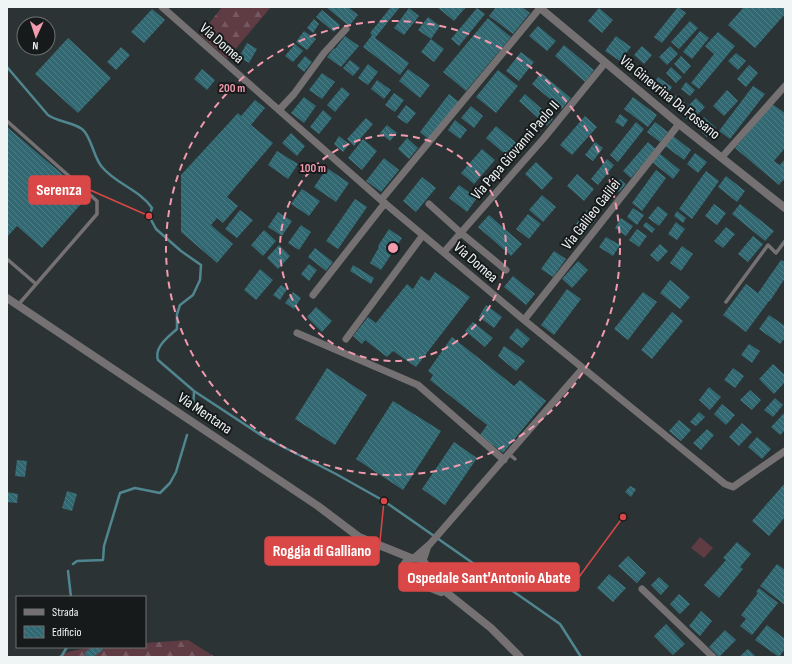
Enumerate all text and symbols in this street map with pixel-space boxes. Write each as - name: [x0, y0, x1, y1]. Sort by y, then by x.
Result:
- north arrow: [16, 16, 56, 56]
- street label: Via Domea: [196, 19, 248, 68]
- text: N: [32, 39, 39, 52]
- street label: Via Ginevrina Da Fossano: [616, 51, 724, 144]
- text: 200 m: [219, 81, 245, 96]
- street label: Via Papa Giovanni Paolo II: [467, 97, 564, 204]
- text: 100 m: [300, 161, 326, 176]
- street label: Via Galileo Galilei: [558, 175, 625, 254]
- callout: Serenza: [29, 176, 90, 204]
- text: Serenza: [36, 181, 82, 200]
- street label: Via Domea: [450, 238, 502, 287]
- centre of rings: [386, 241, 400, 255]
- street label: Via Mentana: [174, 388, 236, 439]
- callout: Roggia di Galliano: [265, 537, 379, 565]
- text: Roggia di Galliano: [273, 542, 371, 561]
- callout: Ospedale Sant'Antonio Abate: [399, 563, 579, 591]
- text: Ospedale Sant'Antonio Abate: [407, 569, 571, 588]
- legend: [16, 596, 146, 648]
- text: Strada: [52, 605, 79, 620]
- text: Edificio: [52, 625, 81, 640]

